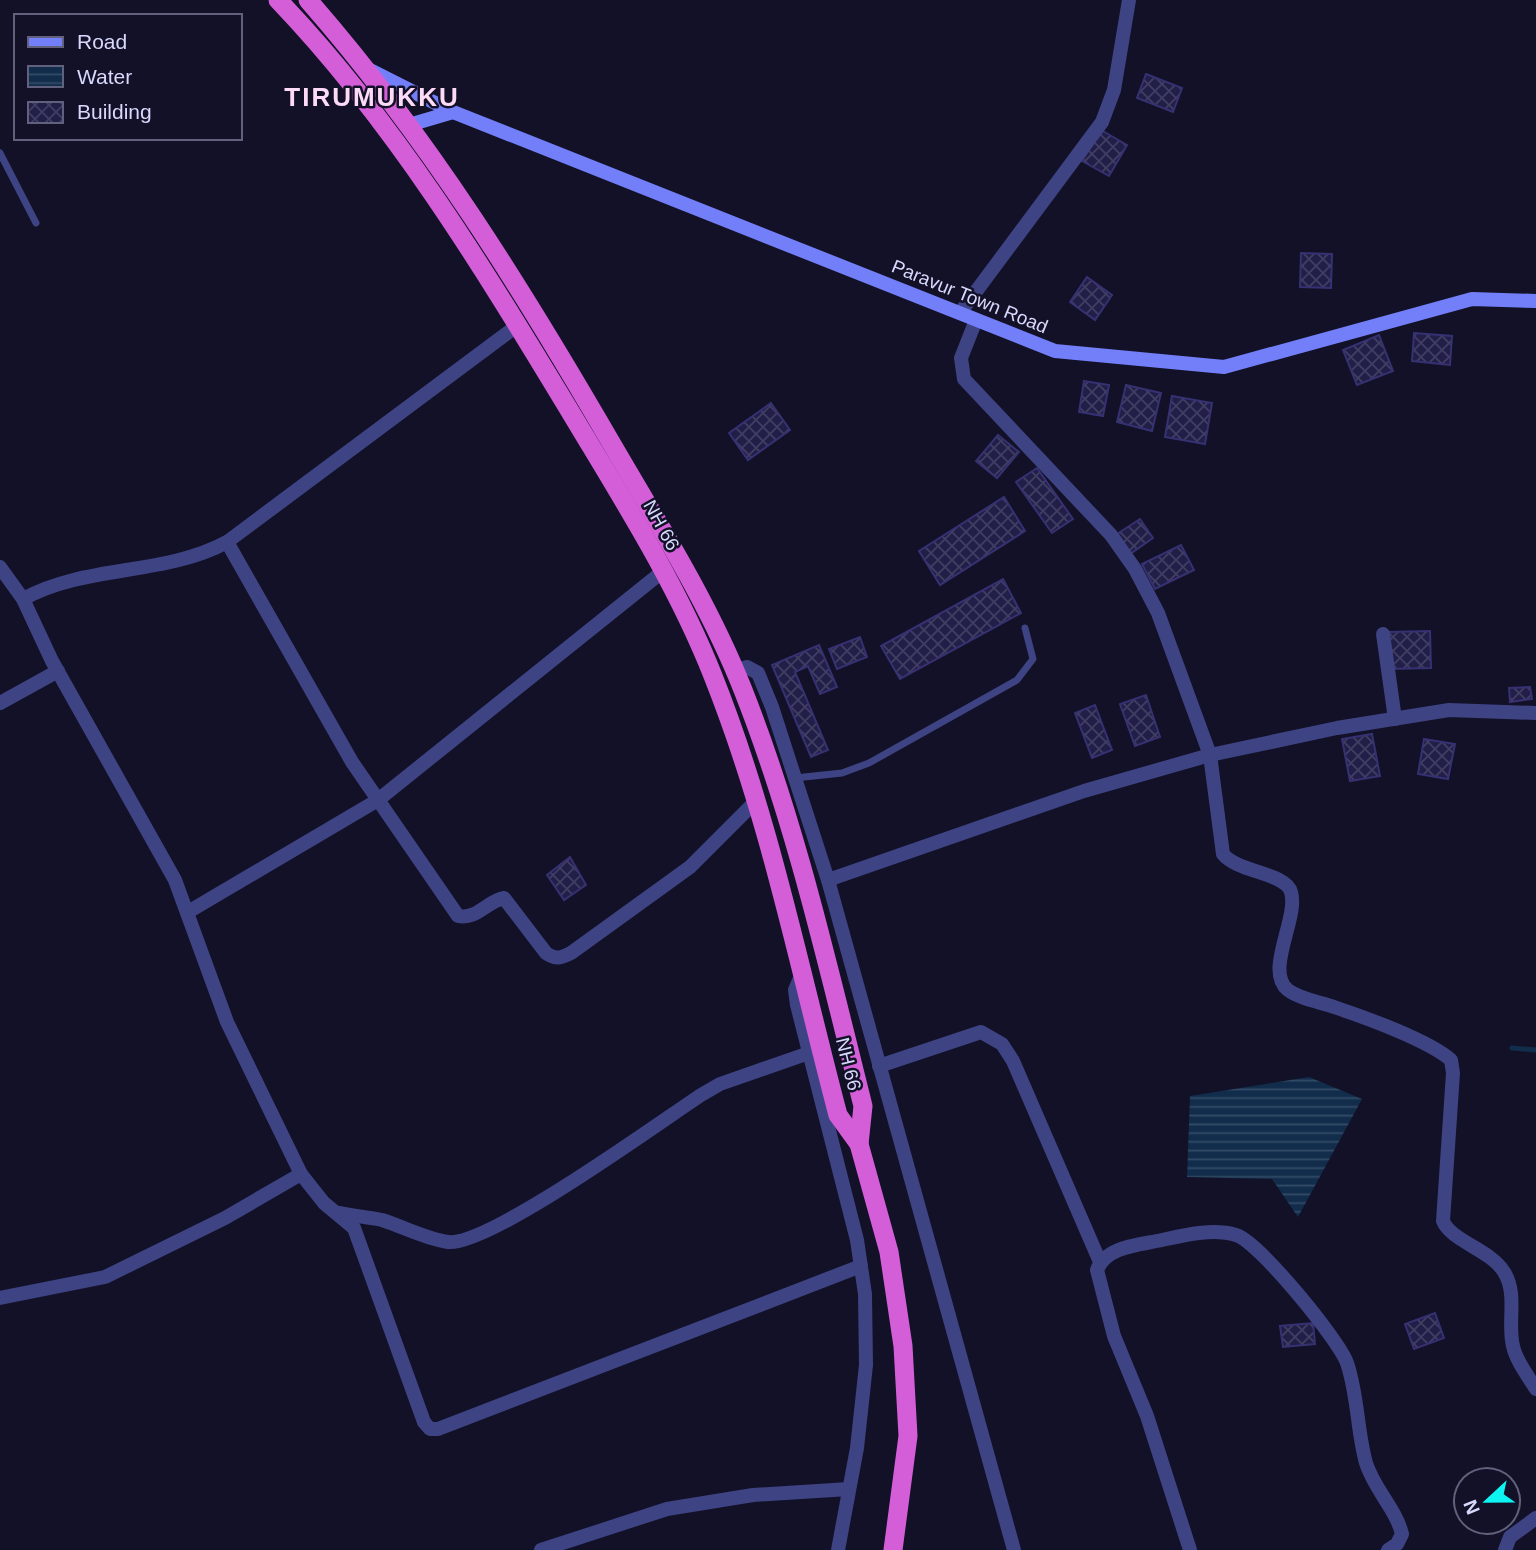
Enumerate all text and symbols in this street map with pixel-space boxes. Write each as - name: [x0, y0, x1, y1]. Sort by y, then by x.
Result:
- legend: [14, 14, 242, 140]
- text: Road: [77, 30, 127, 53]
- text: Water: [77, 65, 132, 88]
- district label: TIRUMUKKU: [284, 82, 460, 112]
- text: Building: [77, 100, 152, 123]
- street label: Paravur Town Road: [889, 256, 1051, 337]
- street label: NH 66: [639, 497, 684, 554]
- street label: NH 66: [832, 1035, 865, 1093]
- north arrow: [1452, 1466, 1522, 1536]
- text: N: [1459, 1497, 1484, 1517]

